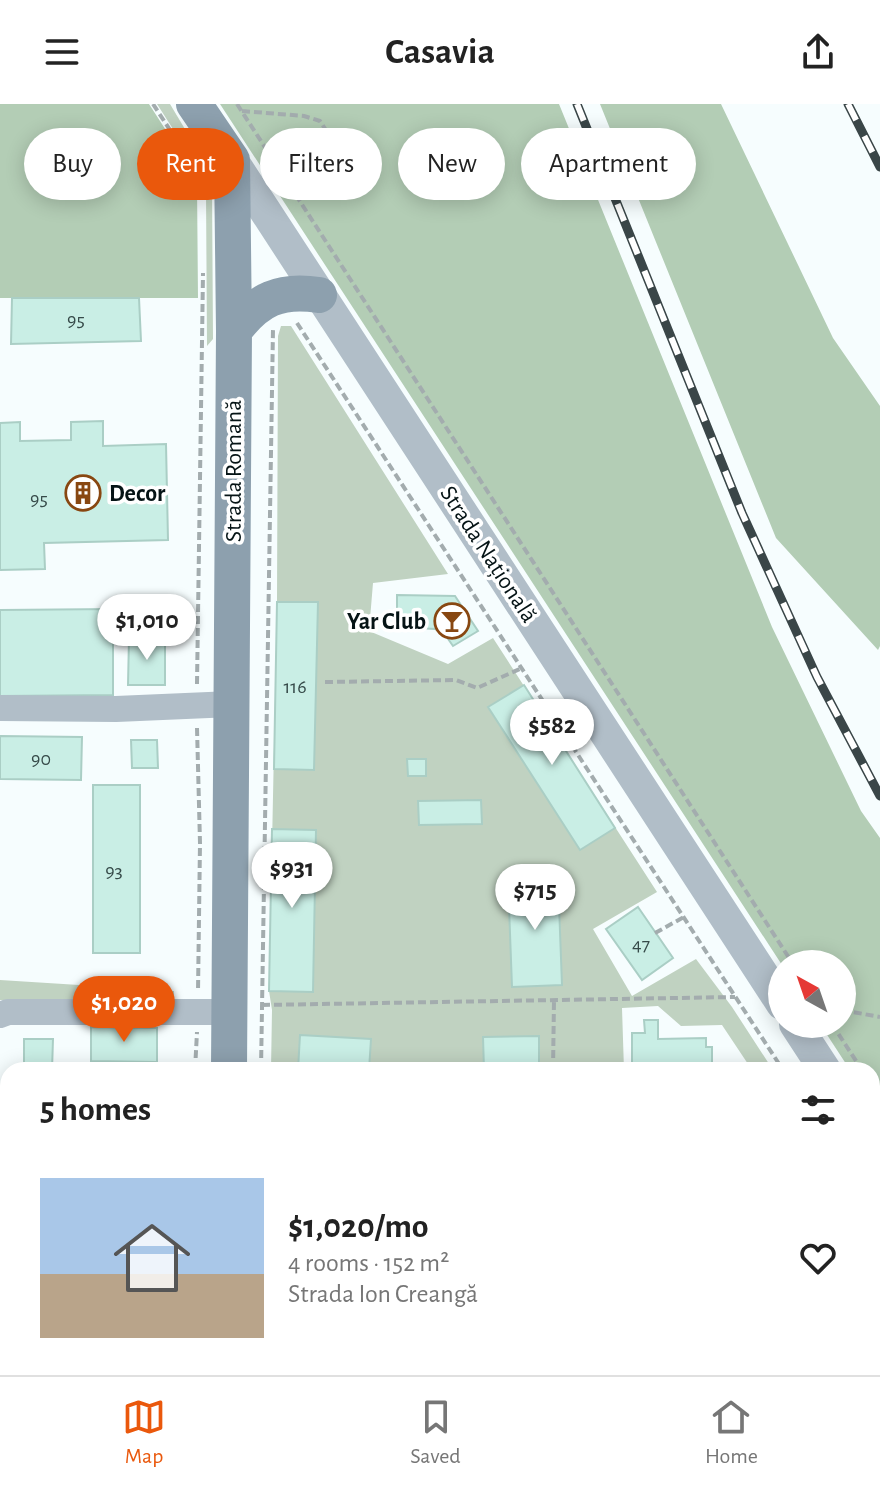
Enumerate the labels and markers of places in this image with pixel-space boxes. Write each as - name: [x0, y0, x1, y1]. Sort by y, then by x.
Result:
- building icon: Decor: [64, 474, 102, 512]
- place label: Decor: [109, 482, 166, 506]
- pin: $1,010: [82, 594, 212, 662]
- bar icon: Yar Club: [433, 602, 471, 640]
- place label: Yar Club: [347, 610, 426, 634]
- pin: $582: [505, 699, 599, 767]
- pin: $931: [245, 842, 339, 910]
- pin: $715: [488, 864, 582, 932]
- pin: $1,020: [59, 976, 189, 1044]

